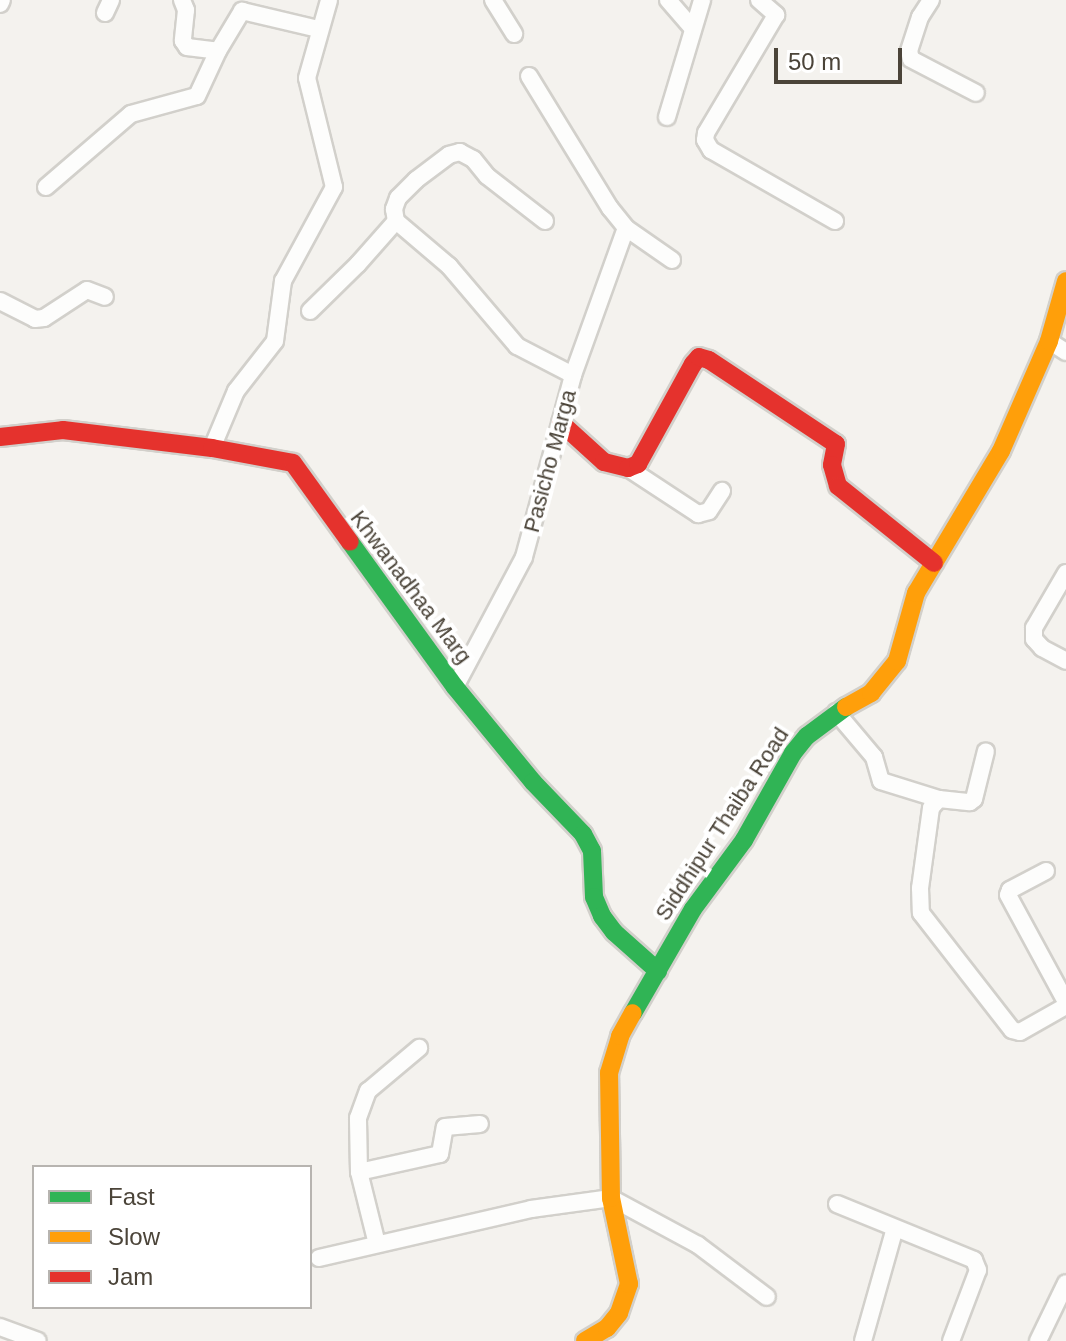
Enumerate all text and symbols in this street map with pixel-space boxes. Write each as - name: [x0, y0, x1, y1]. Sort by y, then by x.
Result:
- scale bar: [778, 32, 906, 82]
- text: 50 m: [788, 48, 841, 75]
- street label: Pasicho Marga: [518, 387, 582, 535]
- street label: Khwanadhaa Marg: [345, 505, 477, 669]
- street label: Siddhipur Thaiba Road: [650, 722, 794, 926]
- legend: [32, 1165, 312, 1309]
- text: Fast: [108, 1183, 155, 1210]
- text: Slow: [108, 1223, 160, 1250]
- text: Jam: [108, 1263, 153, 1290]

